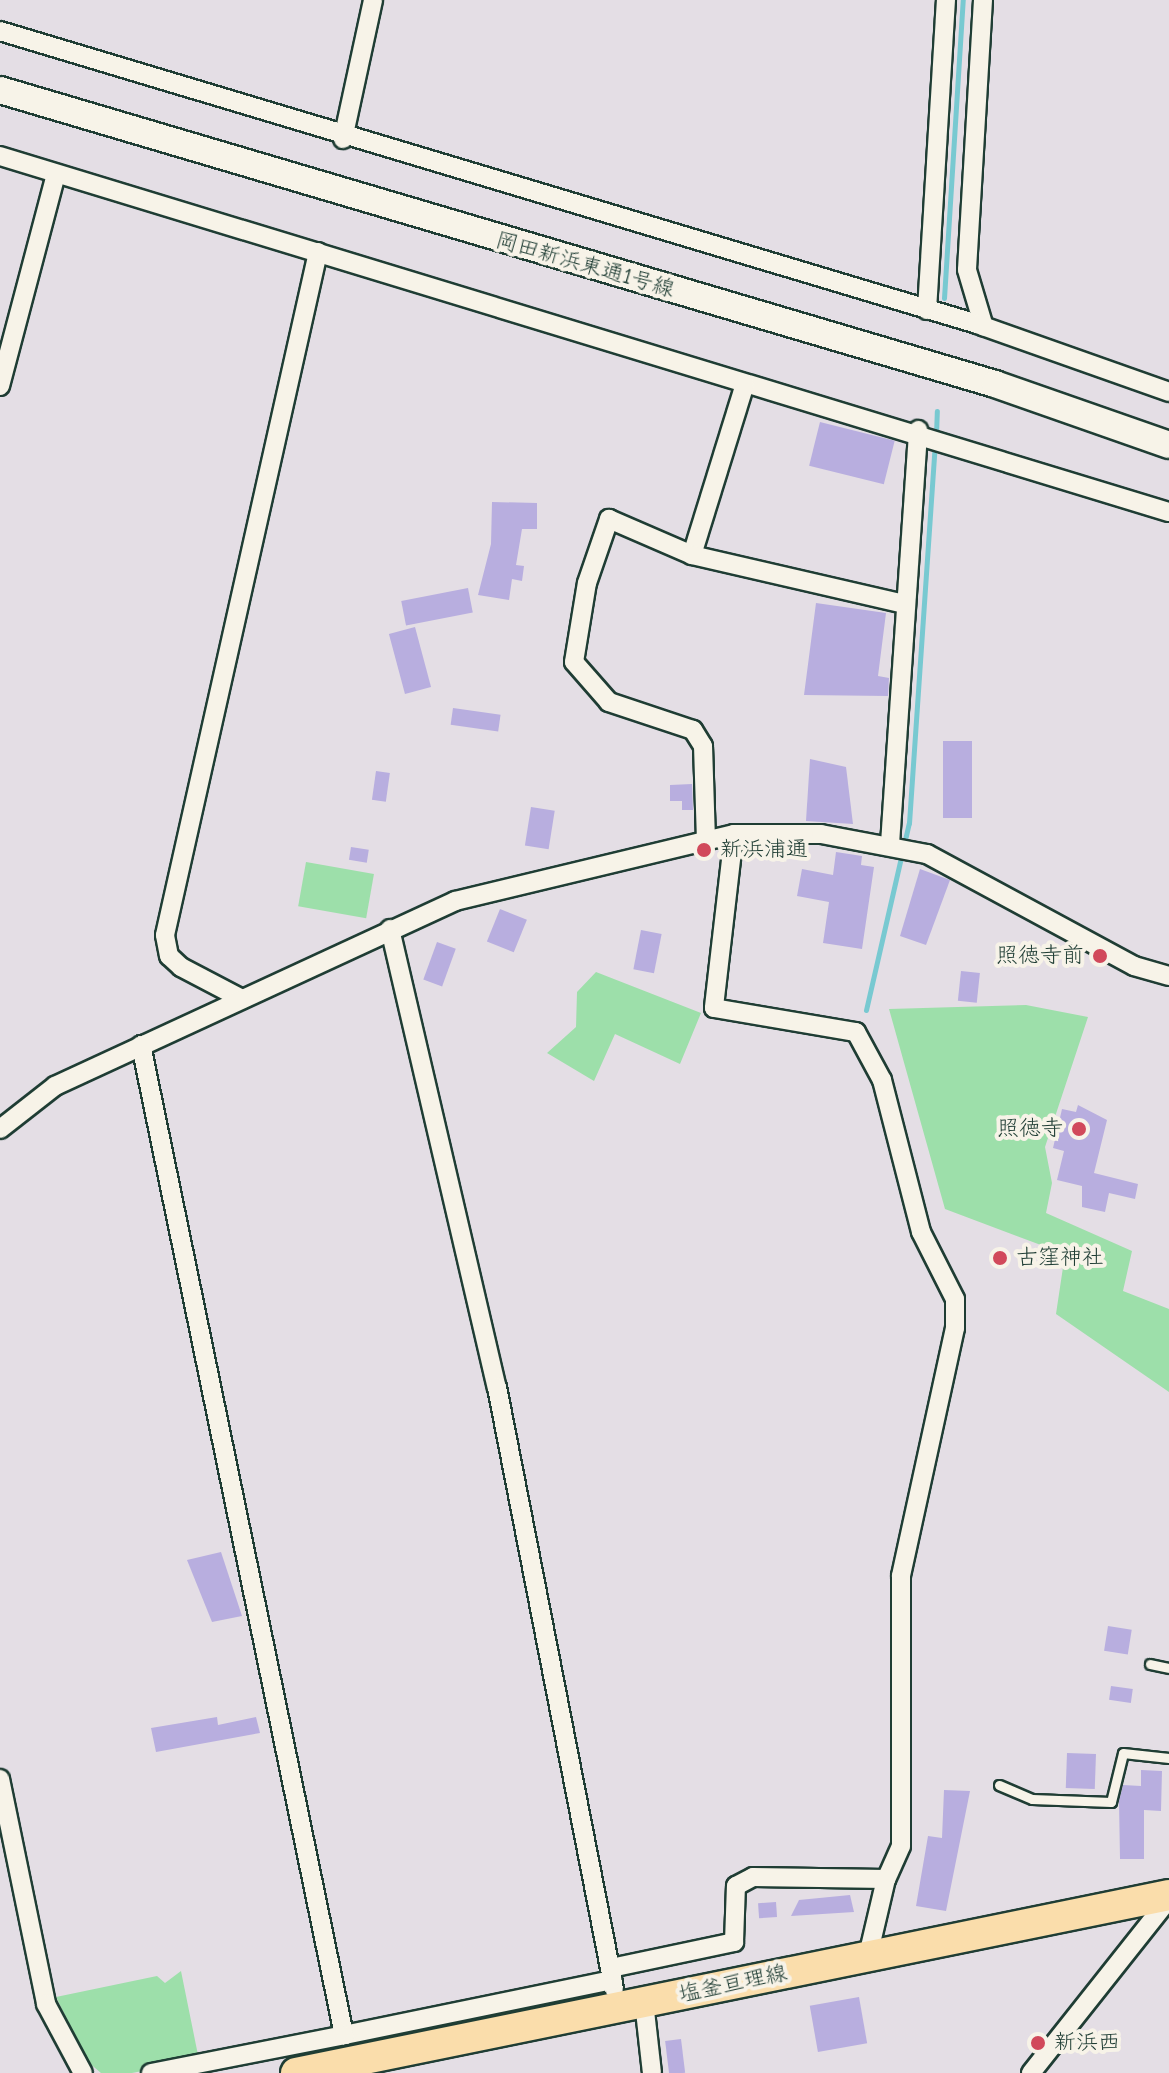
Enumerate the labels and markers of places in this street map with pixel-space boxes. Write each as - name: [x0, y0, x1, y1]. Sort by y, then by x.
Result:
- place label: 新浜浦通: [720, 837, 808, 863]
- marker: 新浜浦通: [695, 841, 713, 859]
- place label: 照徳寺前: [996, 943, 1084, 969]
- marker: 照徳寺前: [1091, 947, 1109, 965]
- place label: 照徳寺: [997, 1116, 1063, 1142]
- marker: 照徳寺: [1070, 1120, 1088, 1138]
- place label: 古窪神社: [1016, 1245, 1104, 1271]
- marker: 古窪神社: [991, 1249, 1009, 1267]
- place label: 新浜西: [1054, 2030, 1120, 2056]
- marker: 新浜西: [1029, 2034, 1047, 2052]

